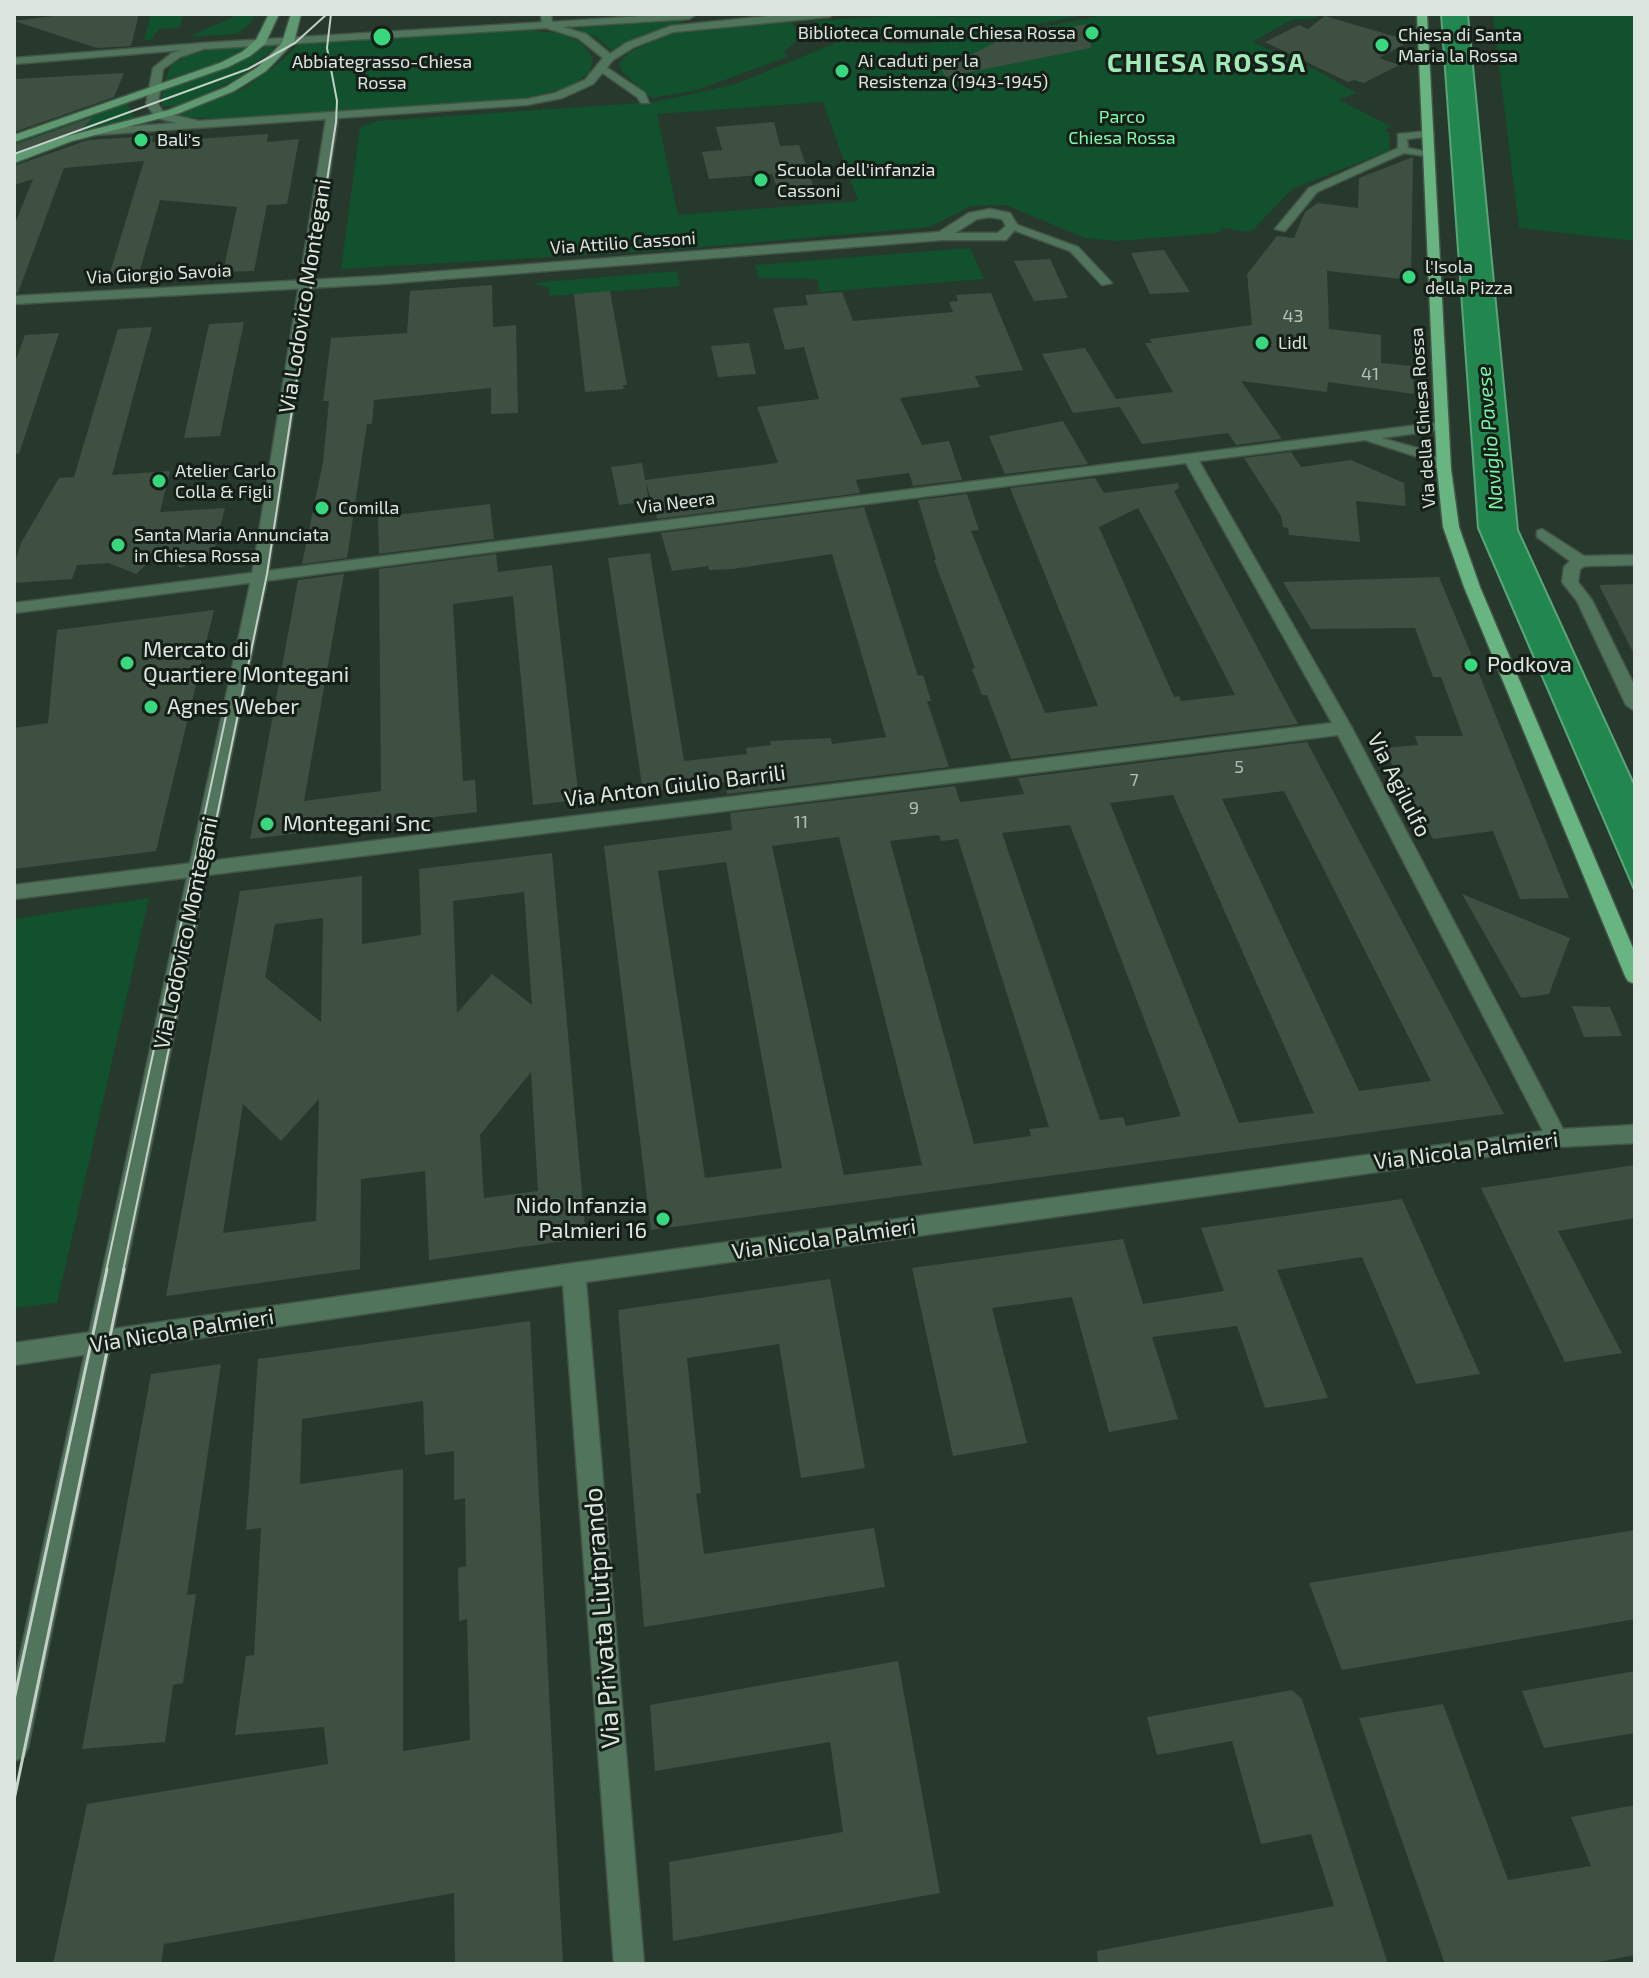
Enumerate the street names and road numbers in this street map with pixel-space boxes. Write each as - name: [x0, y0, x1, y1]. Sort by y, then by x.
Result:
- street label: Via Lodovico Montegani: [273, 177, 337, 415]
- street label: Via Attilio Cassoni: [549, 227, 697, 259]
- street label: Via Giorgio Savoia: [86, 259, 232, 289]
- street label: Via della Chiesa Rossa: [1406, 327, 1440, 509]
- street label: Via Neera: [636, 488, 716, 518]
- street label: Via Agilulfo: [1361, 728, 1437, 842]
- street label: Via Anton Giulio Barrili: [563, 759, 787, 813]
- street label: Via Lodovico Montegani: [148, 814, 224, 1052]
- street label: Via Nicola Palmieri: [1372, 1127, 1560, 1175]
- street label: Via Nicola Palmieri: [730, 1213, 918, 1265]
- street label: Via Nicola Palmieri: [88, 1303, 276, 1359]
- street label: Via Privata Liutprando: [577, 1486, 627, 1750]

